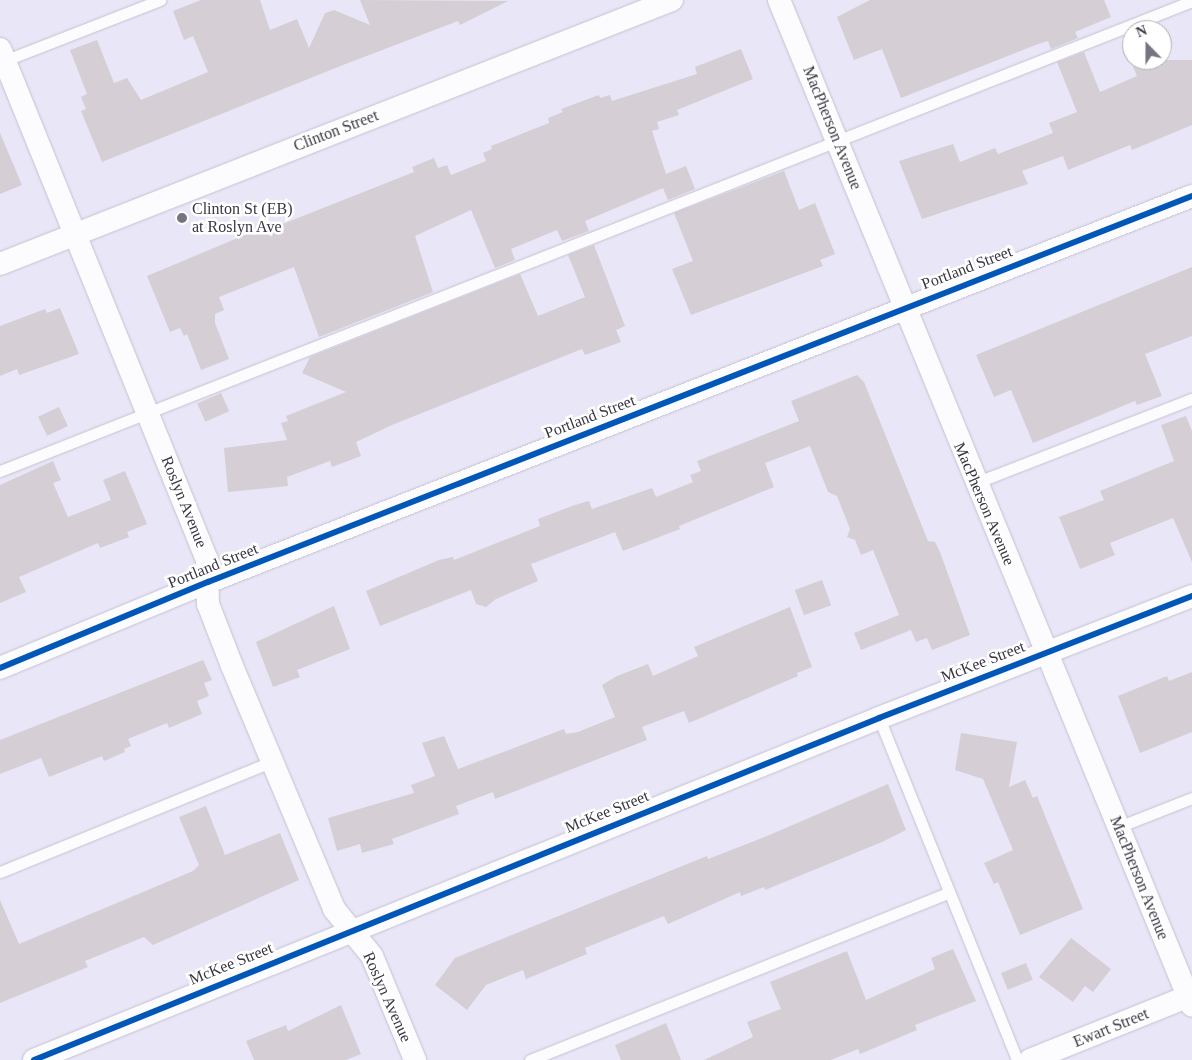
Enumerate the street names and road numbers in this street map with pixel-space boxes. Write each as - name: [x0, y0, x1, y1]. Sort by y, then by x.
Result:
- street label: MacPherson Avenue: [798, 63, 866, 193]
- street label: Clinton Street: [291, 106, 381, 156]
- street label: Portland Street: [919, 242, 1015, 294]
- street label: Portland Street: [542, 391, 638, 443]
- street label: MacPherson Avenue: [949, 439, 1019, 569]
- street label: Roslyn Avenue: [157, 453, 211, 551]
- street label: Portland Street: [165, 539, 261, 593]
- street label: McKee Street: [938, 637, 1028, 687]
- street label: McKee Street: [562, 787, 652, 837]
- street label: MacPherson Avenue: [1105, 813, 1173, 943]
- street label: McKee Street: [186, 939, 276, 989]
- street label: Roslyn Avenue: [358, 948, 416, 1046]
- street label: Ewart Street: [1071, 1004, 1151, 1052]

